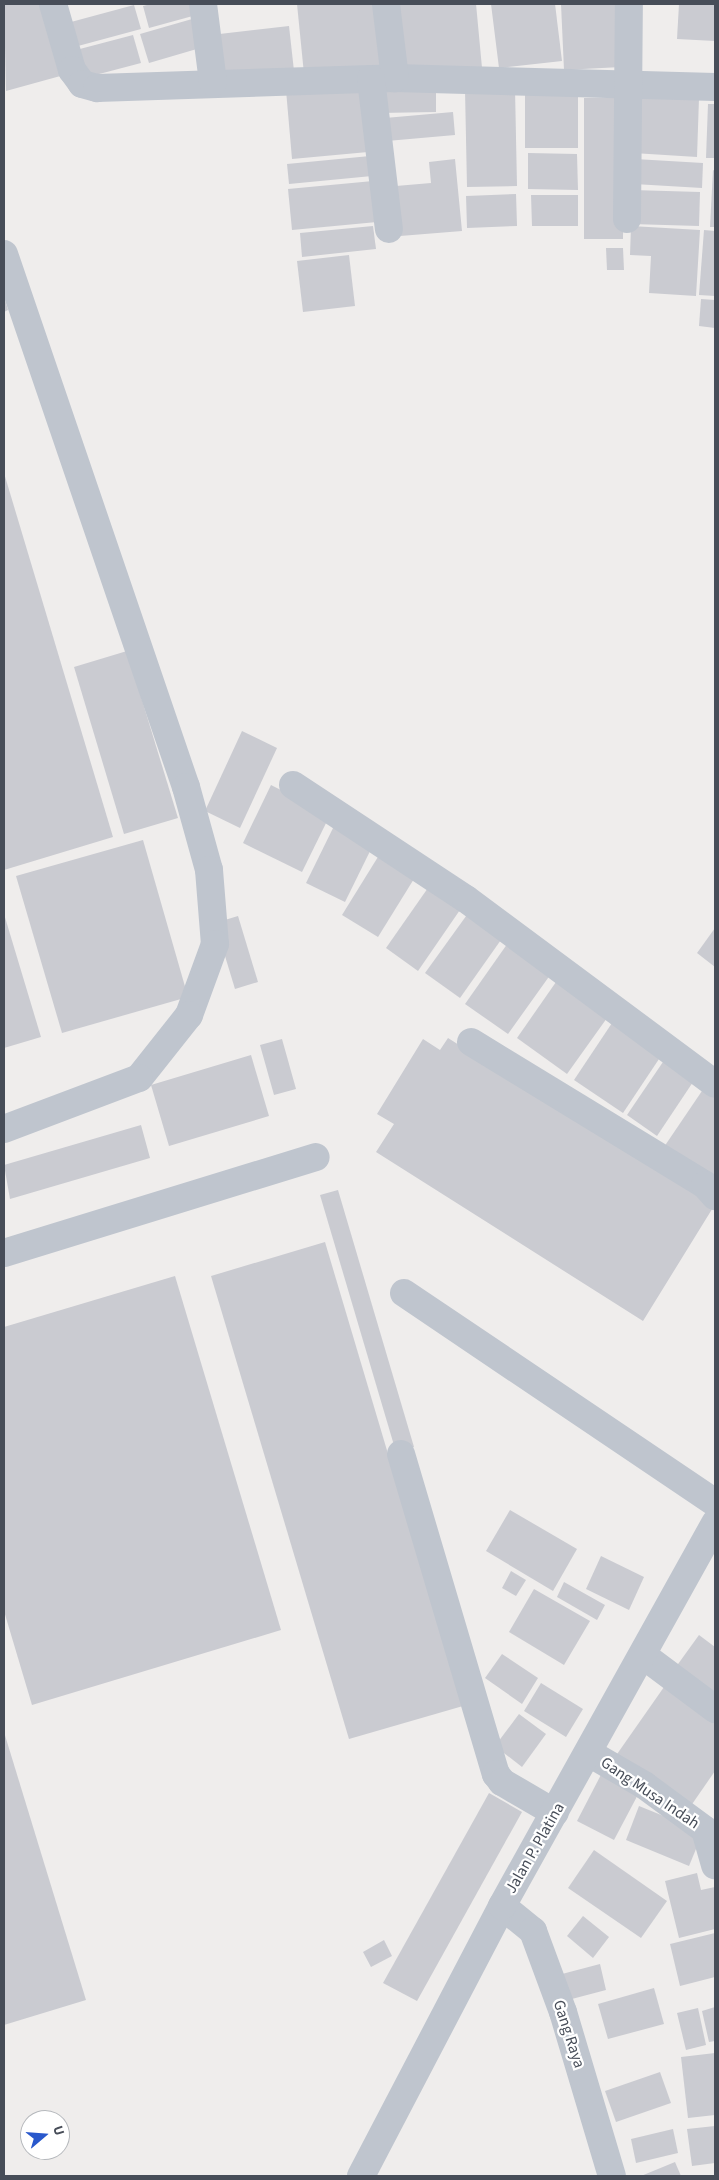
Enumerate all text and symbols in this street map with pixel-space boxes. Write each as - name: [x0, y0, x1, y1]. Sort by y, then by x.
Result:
- street label: Gang Musa Indah: [597, 1753, 703, 1833]
- street label: Jalan P. Platina: [501, 1799, 569, 1897]
- street label: Gang Raya: [549, 1998, 589, 2070]
- north arrow: [20, 2110, 70, 2160]
- text: U: [47, 2123, 69, 2138]

